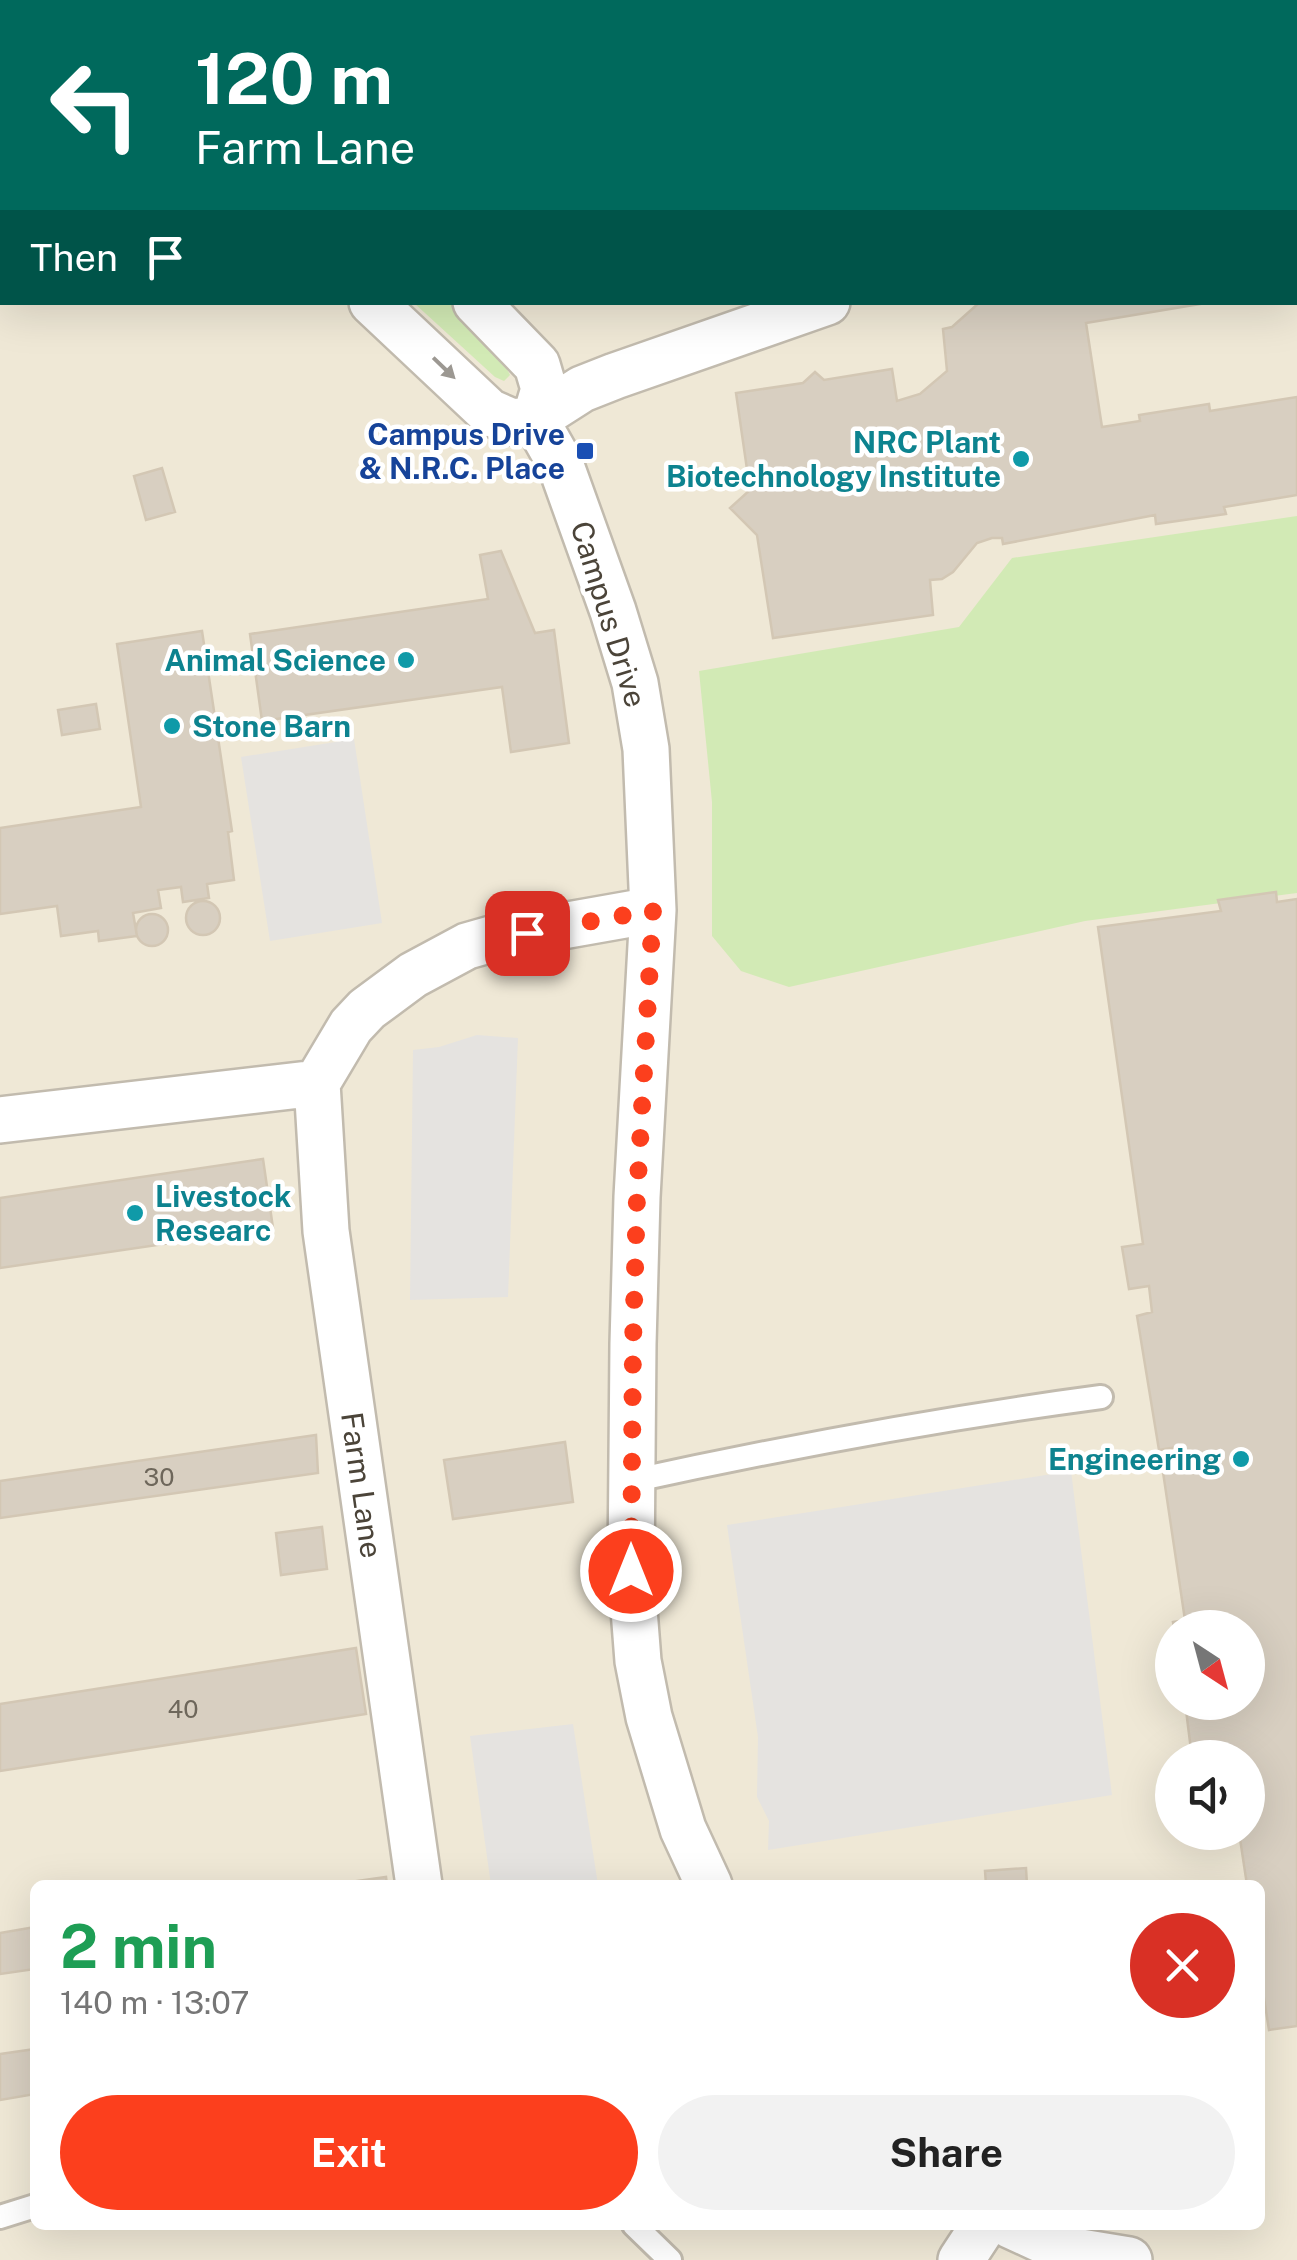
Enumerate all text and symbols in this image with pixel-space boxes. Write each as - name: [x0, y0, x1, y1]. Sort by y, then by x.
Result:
- text: 120 m: [195, 37, 393, 120]
- icon: left: [30, 40, 160, 170]
- text: Farm Lane: [195, 121, 415, 174]
- icon: arrive: [138, 230, 193, 285]
- text: Then: [30, 235, 118, 280]
- one-way arrow: [432, 356, 456, 379]
- place label: Campus Drive & N.R.C. Place: [359, 416, 565, 486]
- place label: NRC Plant Biotechnology Institute: [666, 424, 1001, 494]
- marker: Campus Drive & N.R.C. Place: [574, 440, 596, 462]
- marker: NRC Plant Biotechnology Institute: [1010, 448, 1032, 470]
- street label: Campus Drive: [564, 517, 654, 711]
- place label: Animal Science: [164, 642, 386, 678]
- marker: Animal Science: [395, 649, 417, 671]
- place label: Stone Barn: [192, 708, 351, 744]
- marker: Stone Barn: [161, 715, 183, 737]
- pin: [485, 891, 570, 976]
- icon: arrive: [500, 906, 555, 961]
- place label: Livestock Researc: [155, 1178, 291, 1248]
- marker: Livestock Researc: [124, 1202, 146, 1224]
- street label: Farm Lane: [334, 1410, 390, 1560]
- place label: Engineering: [1048, 1441, 1221, 1477]
- marker: Engineering: [1230, 1448, 1252, 1470]
- house number: 30: [144, 1462, 174, 1492]
- position arrow: [579, 1519, 683, 1623]
- north arrow: [1155, 1610, 1265, 1720]
- map controls: [1155, 1610, 1265, 1850]
- house number: 40: [167, 1694, 199, 1724]
- button: sound: [1155, 1740, 1265, 1850]
- text: 2 min: [60, 1911, 217, 1982]
- button: close: [1130, 1913, 1235, 2018]
- text: 140 m · 13:07: [60, 1984, 249, 2021]
- button: Exit: [60, 2095, 638, 2210]
- button: Share: [658, 2095, 1235, 2210]

